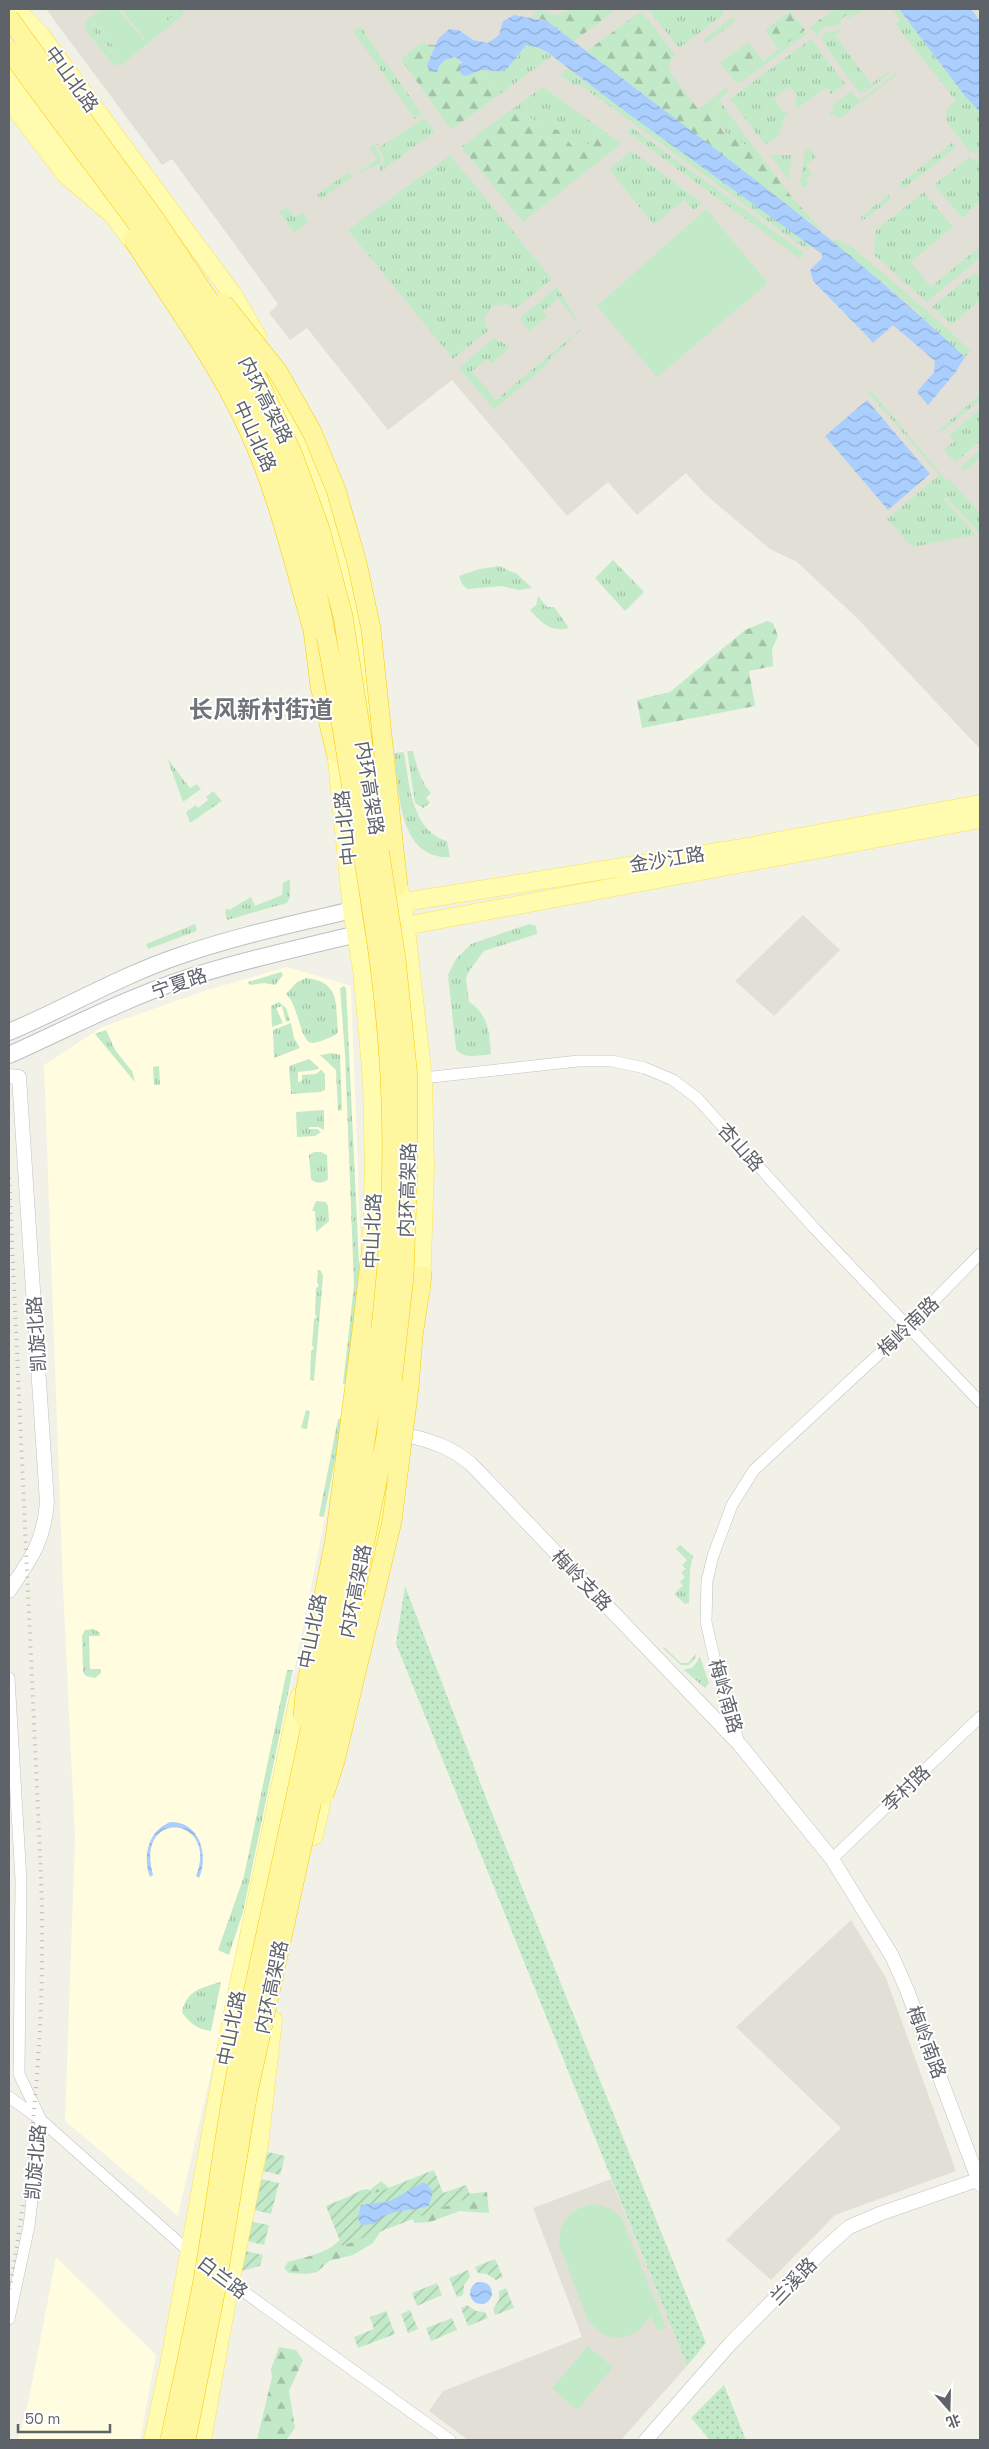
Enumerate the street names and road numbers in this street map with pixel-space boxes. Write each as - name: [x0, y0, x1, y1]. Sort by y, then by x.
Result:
- street label: 中山北路: [39, 41, 104, 117]
- street label: 内环高架路: [233, 352, 298, 448]
- street label: 中山北路: [227, 396, 282, 476]
- street label: 内环高架路: [350, 739, 389, 837]
- street label: 中山北路: [329, 789, 362, 867]
- street label: 金沙江路: [628, 841, 707, 878]
- street label: 宁夏路: [148, 962, 210, 1005]
- street label: 杏山路: [712, 1118, 769, 1177]
- street label: 内环高架路: [393, 1142, 422, 1238]
- street label: 中山北路: [359, 1193, 386, 1269]
- street label: 梅岭南路: [872, 1291, 944, 1362]
- street label: 凯旋北路: [21, 1295, 52, 1373]
- street label: 内环高架路: [334, 1542, 377, 1640]
- street label: 梅岭支路: [546, 1544, 617, 1616]
- street label: 中山北路: [293, 1591, 332, 1671]
- street label: 梅岭南路: [703, 1656, 748, 1736]
- street label: 李村路: [877, 1760, 936, 1817]
- street label: 内环高架路: [249, 1938, 294, 2036]
- street label: 中山北路: [212, 1988, 251, 2068]
- street label: 梅岭南路: [901, 2002, 952, 2082]
- street label: 凯旋北路: [20, 2123, 51, 2201]
- street label: 白兰路: [192, 2250, 253, 2305]
- street label: 兰溪路: [765, 2252, 822, 2311]

